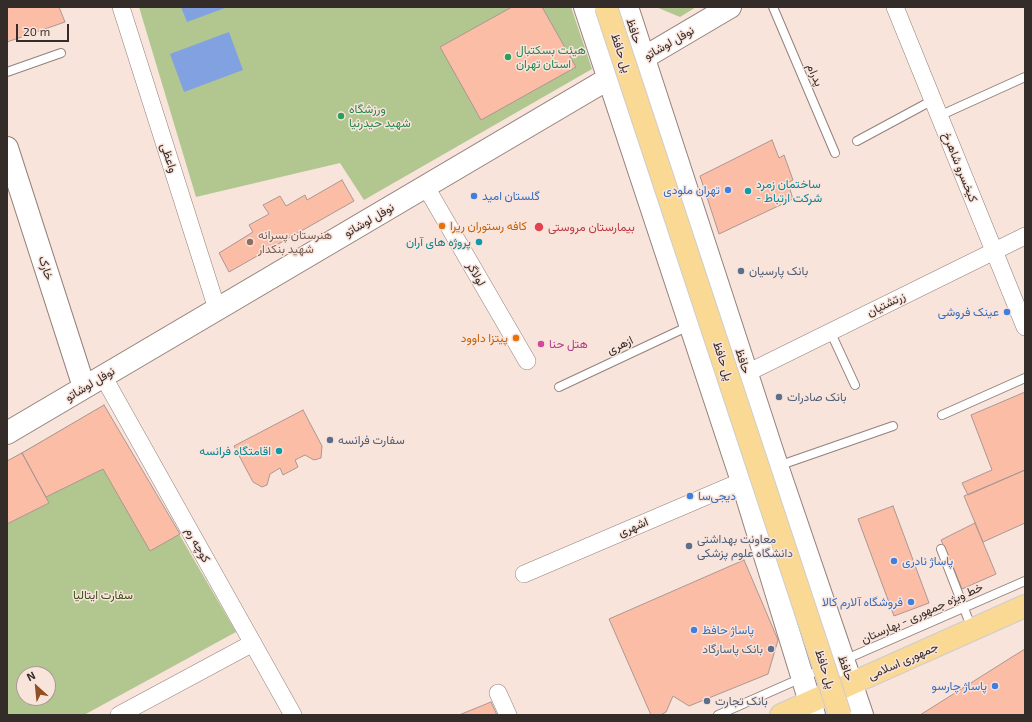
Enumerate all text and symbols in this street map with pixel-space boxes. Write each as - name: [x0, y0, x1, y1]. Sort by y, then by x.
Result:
- scale bar: [18, 16, 71, 42]
- street label: حافظ: [623, 16, 645, 46]
- street label: نوفل لوشاتو: [641, 23, 697, 63]
- text: 20 m: [23, 24, 50, 38]
- street label: پل حافظ: [608, 31, 634, 75]
- place label: هیئت بسکتبال استان تهران: [516, 43, 586, 71]
- marker: هیئت بسکتبال استان تهران: [503, 52, 513, 62]
- street label: پدرام: [804, 61, 826, 89]
- place label: ورزشگاه شهید حیدرنیا: [349, 102, 411, 130]
- marker: ورزشگاه شهید حیدرنیا: [336, 111, 346, 121]
- street label: کیخسرو شاهرخ: [939, 130, 981, 204]
- street label: واعظی: [157, 141, 181, 175]
- place label: ساختمان زمرد - شرکت ارتباط: [756, 177, 822, 205]
- place label: تهران ملودی: [663, 183, 720, 197]
- marker: تهران ملودی: [723, 185, 733, 195]
- marker: ساختمان زمرد - شرکت ارتباط: [743, 186, 753, 196]
- place label: گلستان امید: [482, 189, 540, 203]
- marker: گلستان امید: [469, 191, 479, 201]
- street label: نوفل لوشاتو: [341, 200, 397, 240]
- place label: کافه رستوران ریرا: [450, 219, 527, 233]
- place label: بیمارستان مروستی: [548, 220, 635, 234]
- marker: کافه رستوران ریرا: [437, 221, 447, 231]
- marker: بیمارستان مروستی: [533, 221, 545, 233]
- place label: هنرستان پسرانه شهید بنکدار: [258, 228, 332, 256]
- place label: پروژه های آران: [406, 235, 471, 249]
- marker: هنرستان پسرانه شهید بنکدار: [245, 237, 255, 247]
- marker: پروژه های آران: [474, 237, 484, 247]
- street label: خارک: [35, 254, 57, 282]
- street label: لولاگر: [463, 259, 489, 289]
- place label: بانک پارسیان: [749, 264, 808, 278]
- marker: بانک پارسیان: [736, 266, 746, 276]
- street label: زرتشتیان: [864, 289, 908, 319]
- place label: عینک فروشی: [938, 305, 999, 319]
- marker: عینک فروشی: [1002, 307, 1012, 317]
- place label: پیتزا داوود: [461, 331, 508, 345]
- marker: پیتزا داوود: [511, 333, 521, 343]
- street label: ازهری: [605, 333, 635, 357]
- place label: هتل حنا: [549, 337, 588, 351]
- marker: هتل حنا: [536, 339, 546, 349]
- street label: پل حافظ: [710, 339, 736, 383]
- street label: حافظ: [732, 346, 754, 376]
- street label: نوفل لوشاتو: [63, 364, 117, 404]
- place label: بانک صادرات: [787, 390, 847, 404]
- marker: بانک صادرات: [774, 392, 784, 402]
- place label: سفارت فرانسه: [338, 433, 405, 447]
- marker: سفارت فرانسه: [325, 435, 335, 445]
- place label: اقامتگاه فرانسه: [199, 444, 271, 458]
- marker: اقامتگاه فرانسه: [274, 446, 284, 456]
- place label: دیجی‌سا: [698, 489, 736, 503]
- marker: دیجی‌سا: [685, 491, 695, 501]
- street label: اشهری: [616, 514, 650, 540]
- street label: کوچه رم: [183, 525, 213, 565]
- place label: معاونت بهداشتی دانشگاه علوم پزشکی: [697, 532, 793, 560]
- marker: معاونت بهداشتی دانشگاه علوم پزشکی: [684, 541, 694, 551]
- place label: پاساژ نادری: [902, 554, 953, 568]
- marker: پاساژ نادری: [889, 556, 899, 566]
- street label: خط ویژه جمهوری - بهارستان: [859, 580, 985, 646]
- park label: سفارت ایتالیا: [73, 588, 133, 602]
- place label: فروشگاه آلارم کالا: [822, 595, 903, 609]
- marker: فروشگاه آلارم کالا: [906, 597, 916, 607]
- place label: پاساژ حافظ: [702, 623, 754, 637]
- marker: پاساژ حافظ: [689, 625, 699, 635]
- street label: جمهوری اسلامی: [866, 639, 940, 683]
- place label: بانک پاسارگاد: [702, 642, 763, 656]
- marker: بانک پاسارگاد: [766, 644, 776, 654]
- street label: پل حافظ: [812, 647, 838, 691]
- street label: حافظ: [835, 653, 857, 683]
- north arrow: [16, 666, 56, 706]
- text: N: [24, 668, 37, 683]
- place label: پاساژ چارسو: [932, 679, 987, 693]
- marker: پاساژ چارسو: [990, 681, 1000, 691]
- place label: بانک تجارت: [715, 694, 768, 708]
- marker: بانک تجارت: [702, 696, 712, 706]

